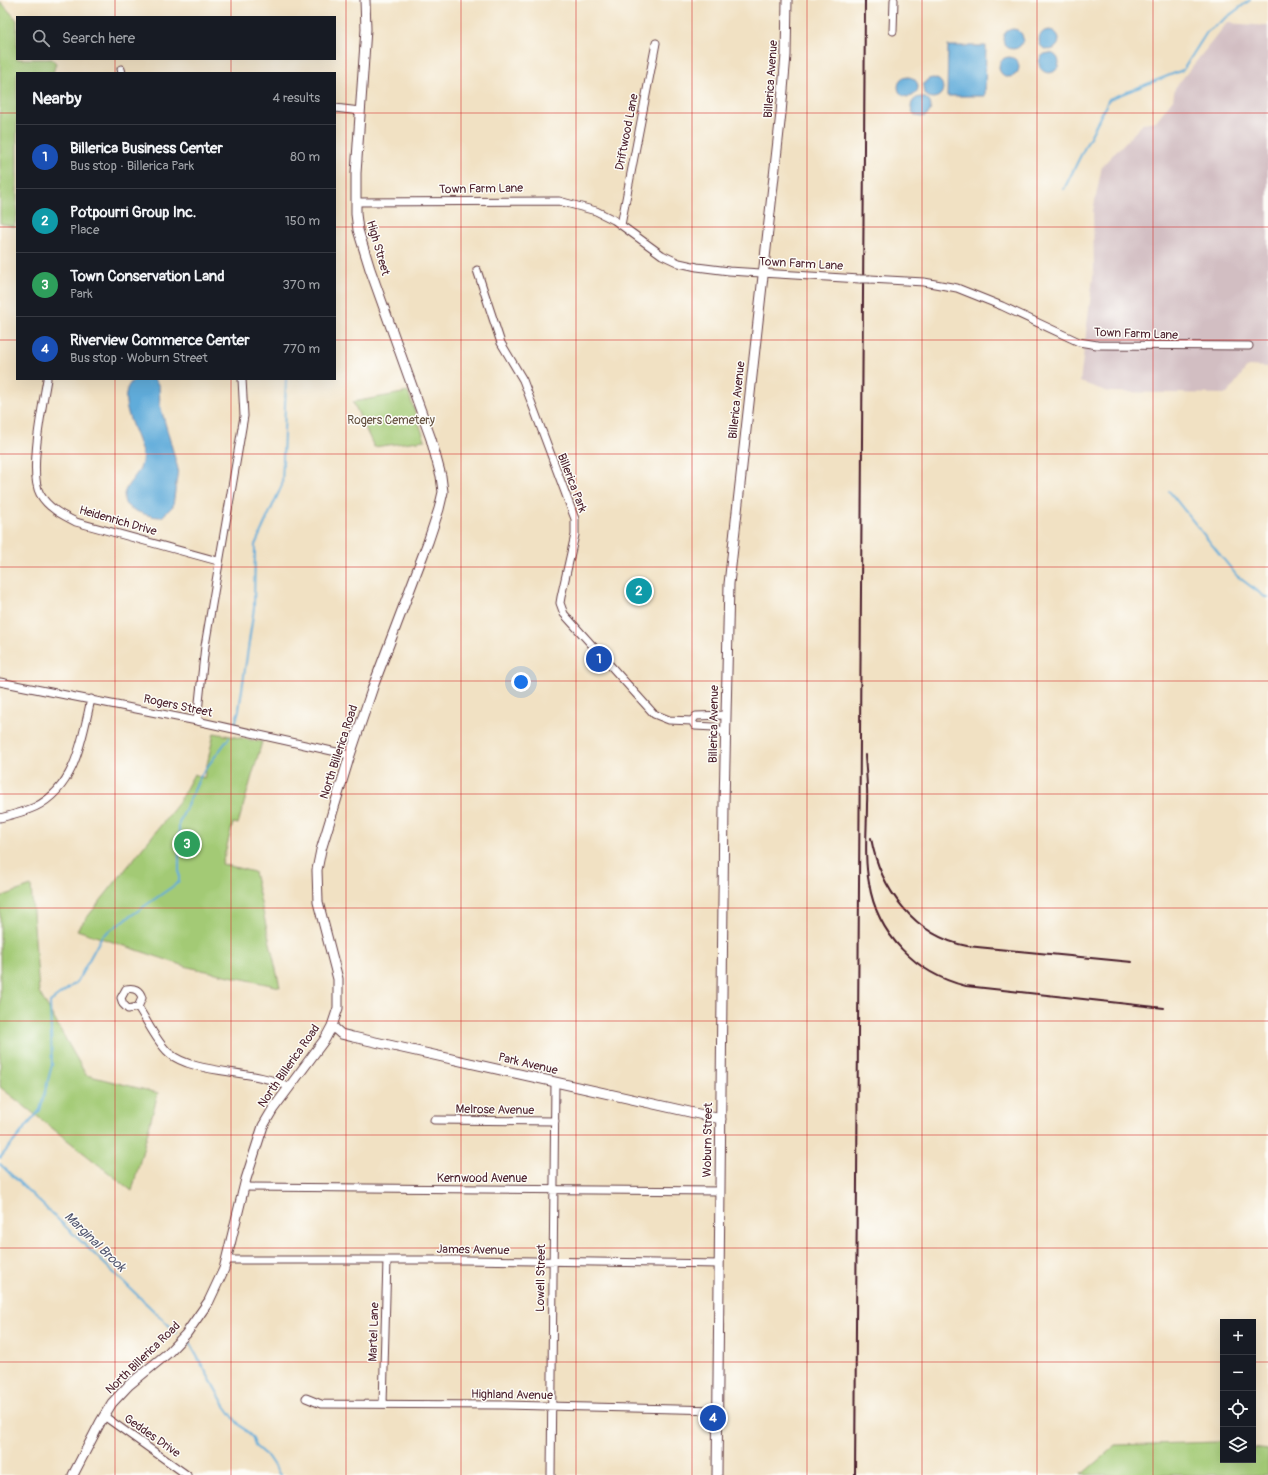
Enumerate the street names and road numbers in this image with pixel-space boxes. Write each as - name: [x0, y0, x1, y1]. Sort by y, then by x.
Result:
- street label: Billerica Avenue: [761, 39, 781, 119]
- street label: Driftwood Lane: [612, 92, 642, 172]
- street label: Town Farm Lane: [439, 181, 523, 197]
- street label: High Street: [363, 219, 393, 277]
- street label: Town Farm Lane: [759, 254, 844, 274]
- street label: Town Farm Lane: [1094, 325, 1178, 343]
- street label: Billerica Avenue: [725, 360, 749, 440]
- street label: Billerica Park: [554, 451, 590, 515]
- street label: Heidenrich Drive: [77, 503, 159, 539]
- street label: Billerica Avenue: [706, 685, 722, 763]
- street label: Rogers Street: [142, 691, 214, 721]
- street label: North Billerica Road: [317, 703, 361, 801]
- street label: North Billerica Road: [255, 1021, 323, 1110]
- street label: Park Avenue: [497, 1050, 559, 1078]
- street label: Melrose Avenue: [456, 1102, 535, 1118]
- street label: Woburn Street: [700, 1102, 716, 1178]
- street label: Kernwood Avenue: [437, 1171, 527, 1186]
- street label: James Avenue: [436, 1242, 510, 1258]
- street label: Lowell Street: [533, 1244, 549, 1312]
- street label: Martel Lane: [365, 1302, 383, 1362]
- street label: North Billerica Road: [103, 1318, 184, 1397]
- street label: Highland Avenue: [471, 1387, 553, 1403]
- street label: Geddes Drive: [121, 1411, 183, 1461]

